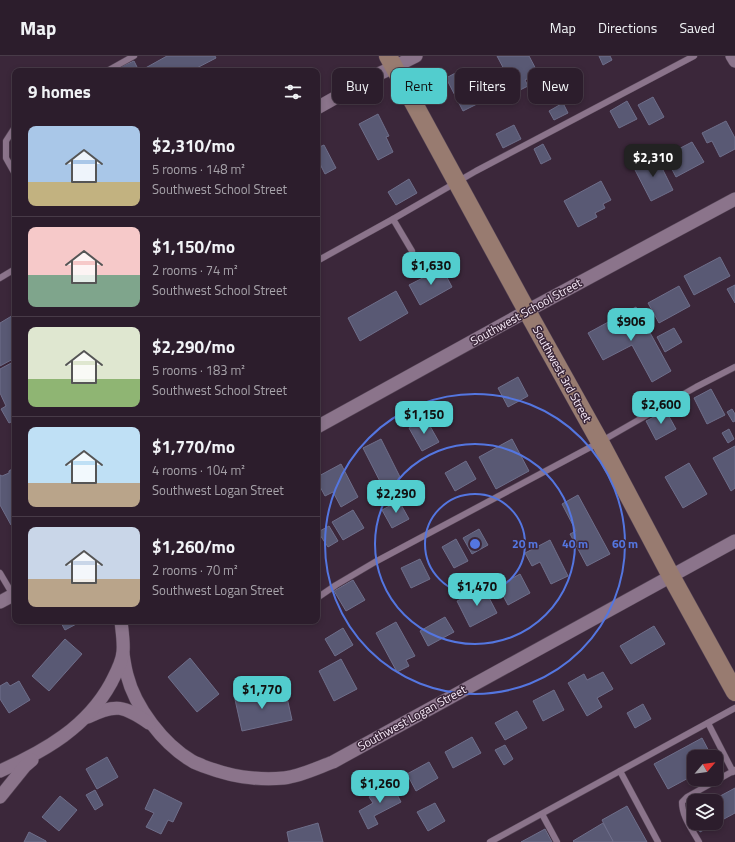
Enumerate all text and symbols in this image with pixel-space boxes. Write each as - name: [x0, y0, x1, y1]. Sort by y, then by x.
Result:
- text: Map: [20, 13, 56, 42]
- text: Map: [550, 17, 576, 38]
- text: Directions: [598, 17, 657, 38]
- text: Saved: [679, 17, 715, 38]
- chip: Buy: [332, 68, 383, 104]
- chip: Rent: [391, 68, 447, 104]
- chip: Filters: [455, 68, 520, 104]
- chip: New: [528, 68, 583, 104]
- text: 9 homes: [28, 79, 91, 105]
- icon: filters: [282, 81, 304, 103]
- text: $2,310/mo: [152, 133, 235, 159]
- icon: home: [60, 142, 108, 190]
- pin: $2,310: [620, 144, 686, 178]
- text: $2,310: [633, 147, 673, 167]
- text: 5 rooms · 148 m²: [152, 159, 245, 179]
- text: Southwest School Street: [152, 179, 287, 199]
- text: $1,150/mo: [152, 234, 235, 260]
- icon: home: [60, 243, 108, 291]
- pin: $1,630: [398, 252, 464, 286]
- text: $1,630: [411, 255, 451, 275]
- text: 2 rooms · 74 m²: [152, 260, 238, 280]
- street label: Southwest School Street: [467, 273, 586, 350]
- text: Southwest School Street: [152, 280, 287, 300]
- pin: $906: [607, 308, 655, 342]
- text: $906: [616, 311, 646, 331]
- street label: Southwest 3rd Street: [528, 322, 597, 426]
- text: $2,290/mo: [152, 334, 235, 360]
- icon: home: [60, 343, 108, 391]
- text: 5 rooms · 183 m²: [152, 360, 245, 380]
- text: Southwest School Street: [152, 380, 287, 400]
- pin: $2,600: [628, 391, 694, 425]
- text: $2,600: [641, 394, 681, 414]
- pin: $1,150: [391, 401, 457, 435]
- text: $1,150: [404, 404, 444, 424]
- text: $1,770/mo: [152, 434, 235, 460]
- icon: home: [60, 443, 108, 491]
- text: 4 rooms · 104 m²: [152, 460, 245, 480]
- text: Southwest Logan Street: [152, 480, 284, 500]
- pin: $2,290: [363, 480, 429, 514]
- text: $2,290: [376, 483, 416, 503]
- text: $1,260/mo: [152, 534, 235, 560]
- text: 20 m: [512, 534, 538, 553]
- text: 40 m: [562, 534, 588, 553]
- text: 60 m: [612, 534, 638, 553]
- centre of rings: [468, 537, 482, 551]
- icon: home: [60, 543, 108, 591]
- text: 2 rooms · 70 m²: [152, 560, 238, 580]
- pin: $1,470: [444, 573, 510, 607]
- text: $1,470: [457, 576, 497, 596]
- text: Southwest Logan Street: [152, 580, 284, 600]
- pin: $1,770: [229, 676, 295, 710]
- text: $1,770: [242, 679, 282, 699]
- street label: Southwest Logan Street: [354, 679, 470, 755]
- north arrow: [687, 750, 723, 786]
- map controls: [687, 750, 723, 830]
- pin: $1,260: [347, 770, 413, 804]
- text: $1,260: [360, 773, 400, 793]
- button: layers: [687, 794, 723, 830]

